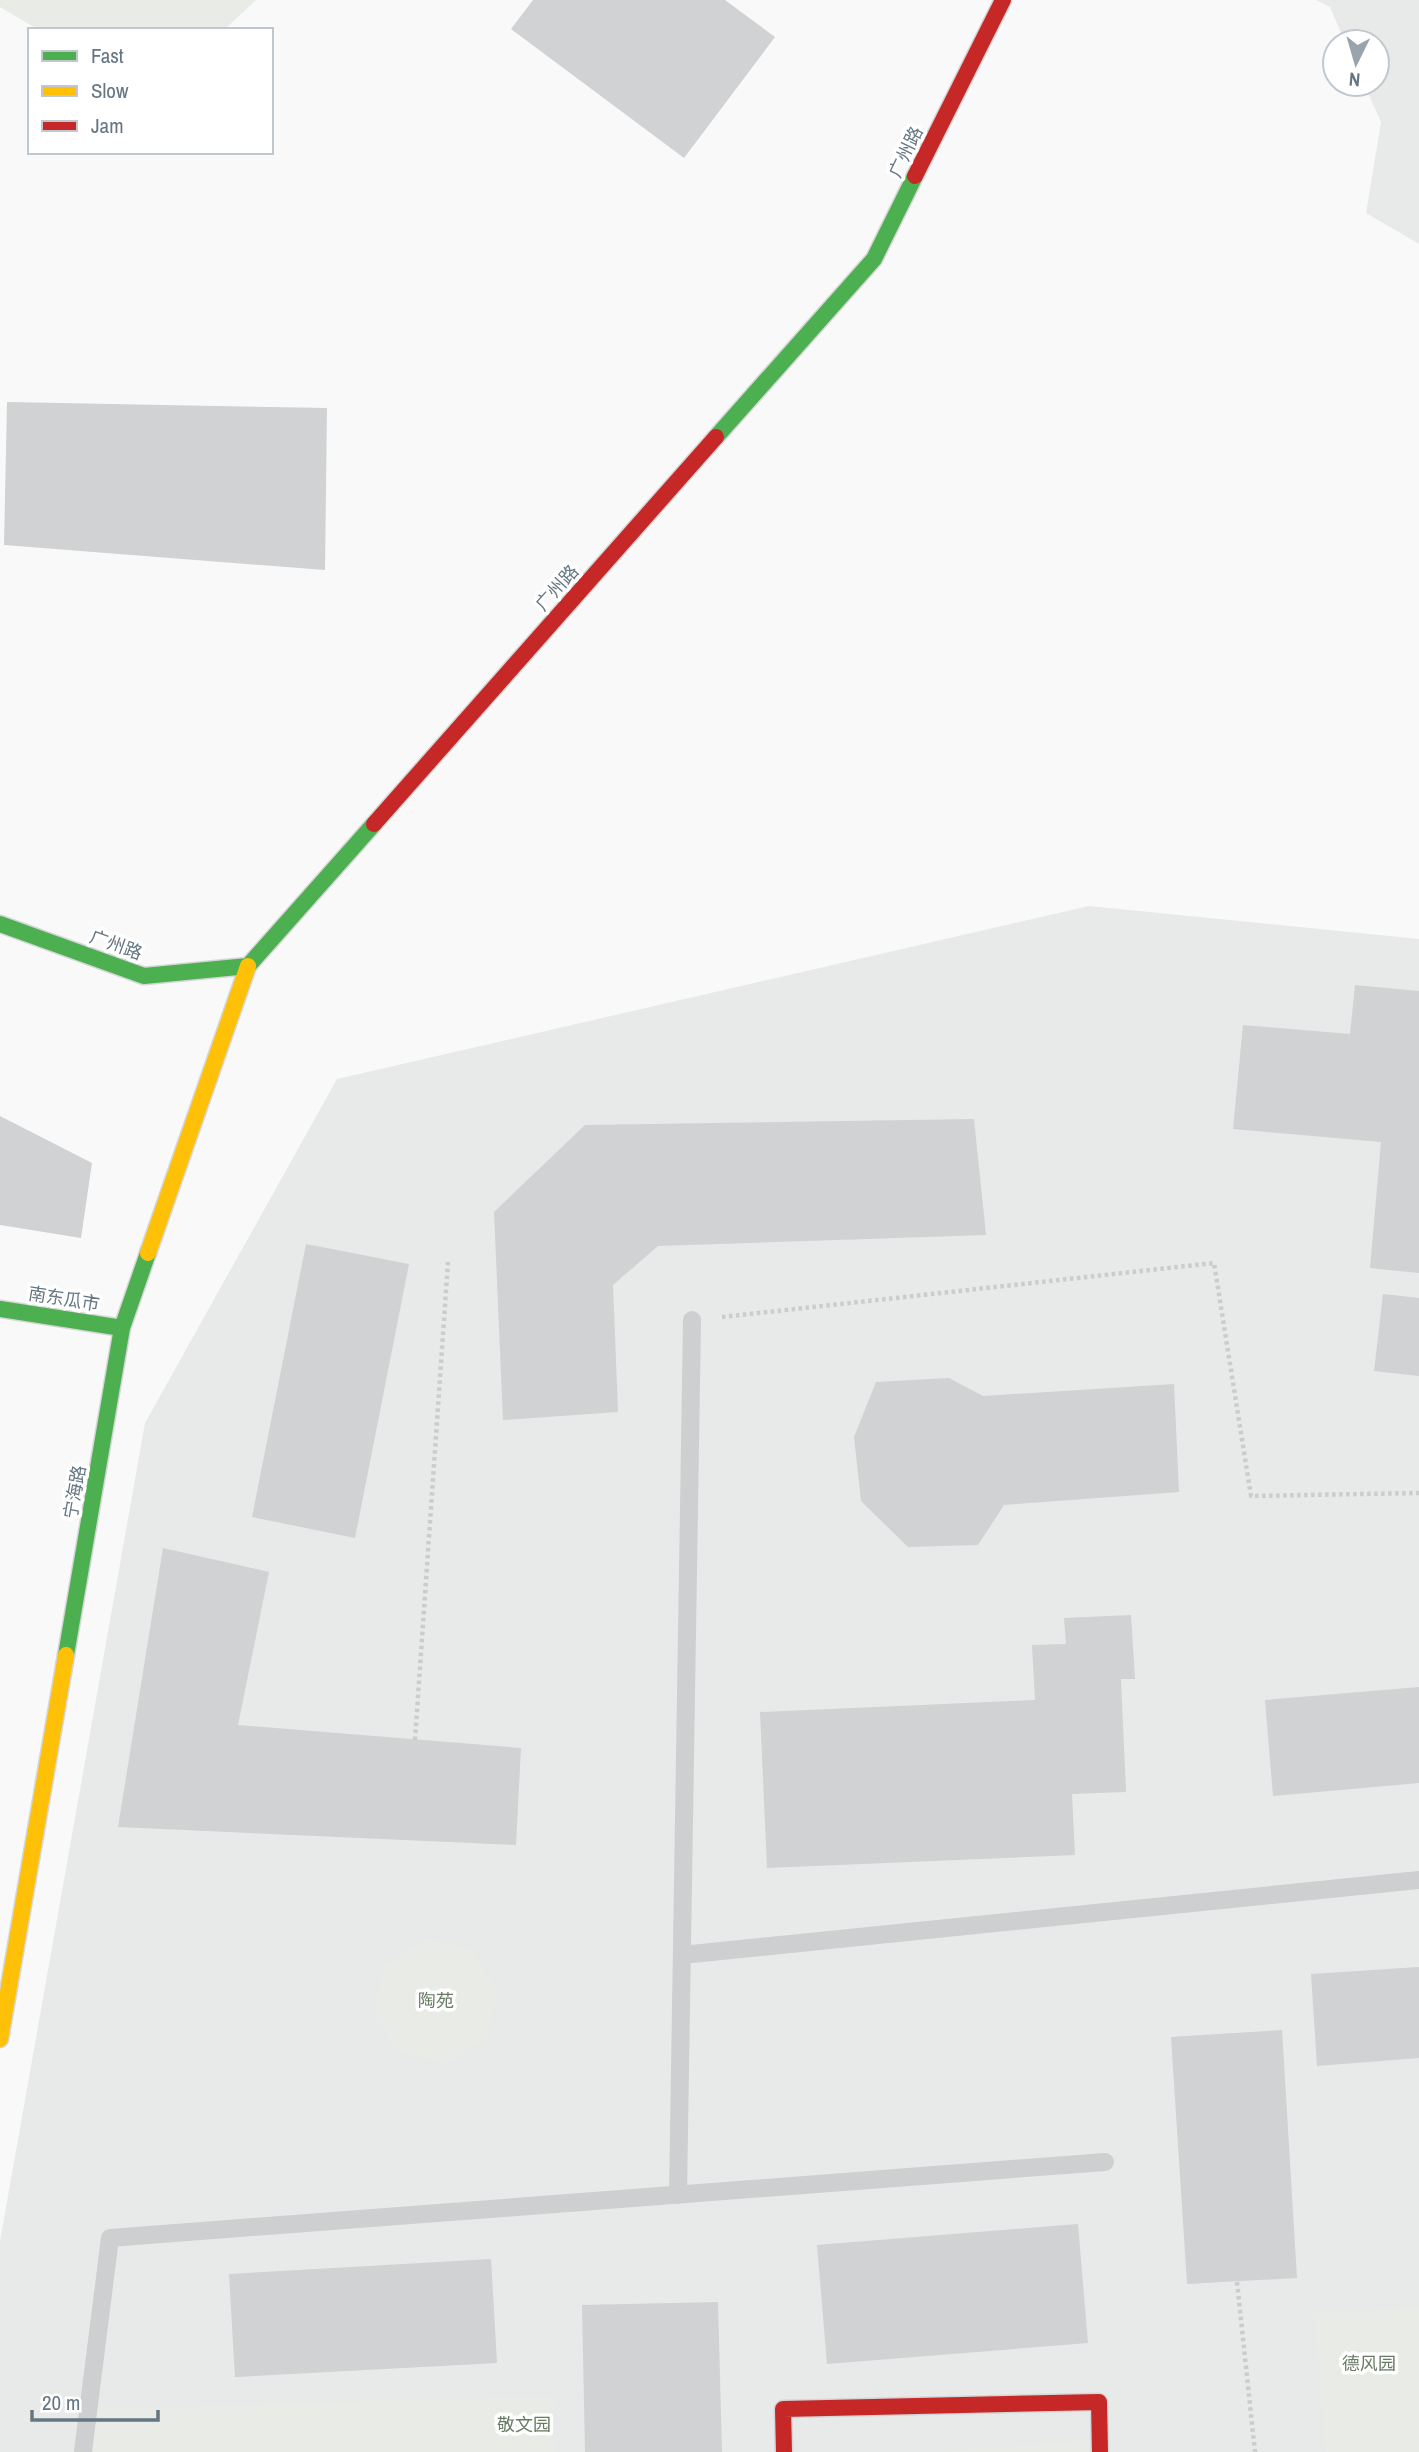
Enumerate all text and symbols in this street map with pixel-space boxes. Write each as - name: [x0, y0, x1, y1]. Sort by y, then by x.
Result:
- legend: [28, 28, 273, 154]
- north arrow: [1321, 28, 1391, 98]
- text: Fast: [91, 41, 124, 70]
- text: N: [1348, 66, 1361, 93]
- text: Slow: [91, 76, 129, 105]
- text: Jam: [91, 111, 124, 140]
- street label: 广州路: [882, 122, 929, 182]
- street label: 广州路: [529, 559, 584, 616]
- street label: 广州路: [87, 924, 146, 966]
- street label: 南东瓜市: [27, 1281, 102, 1316]
- street label: 宁海路: [58, 1463, 92, 1521]
- park label: 陶苑: [418, 1988, 454, 2013]
- park label: 德风园: [1342, 2351, 1396, 2376]
- scale bar: [32, 2378, 158, 2422]
- text: 20 m: [42, 2388, 80, 2417]
- park label: 敬文园: [497, 2412, 551, 2437]

